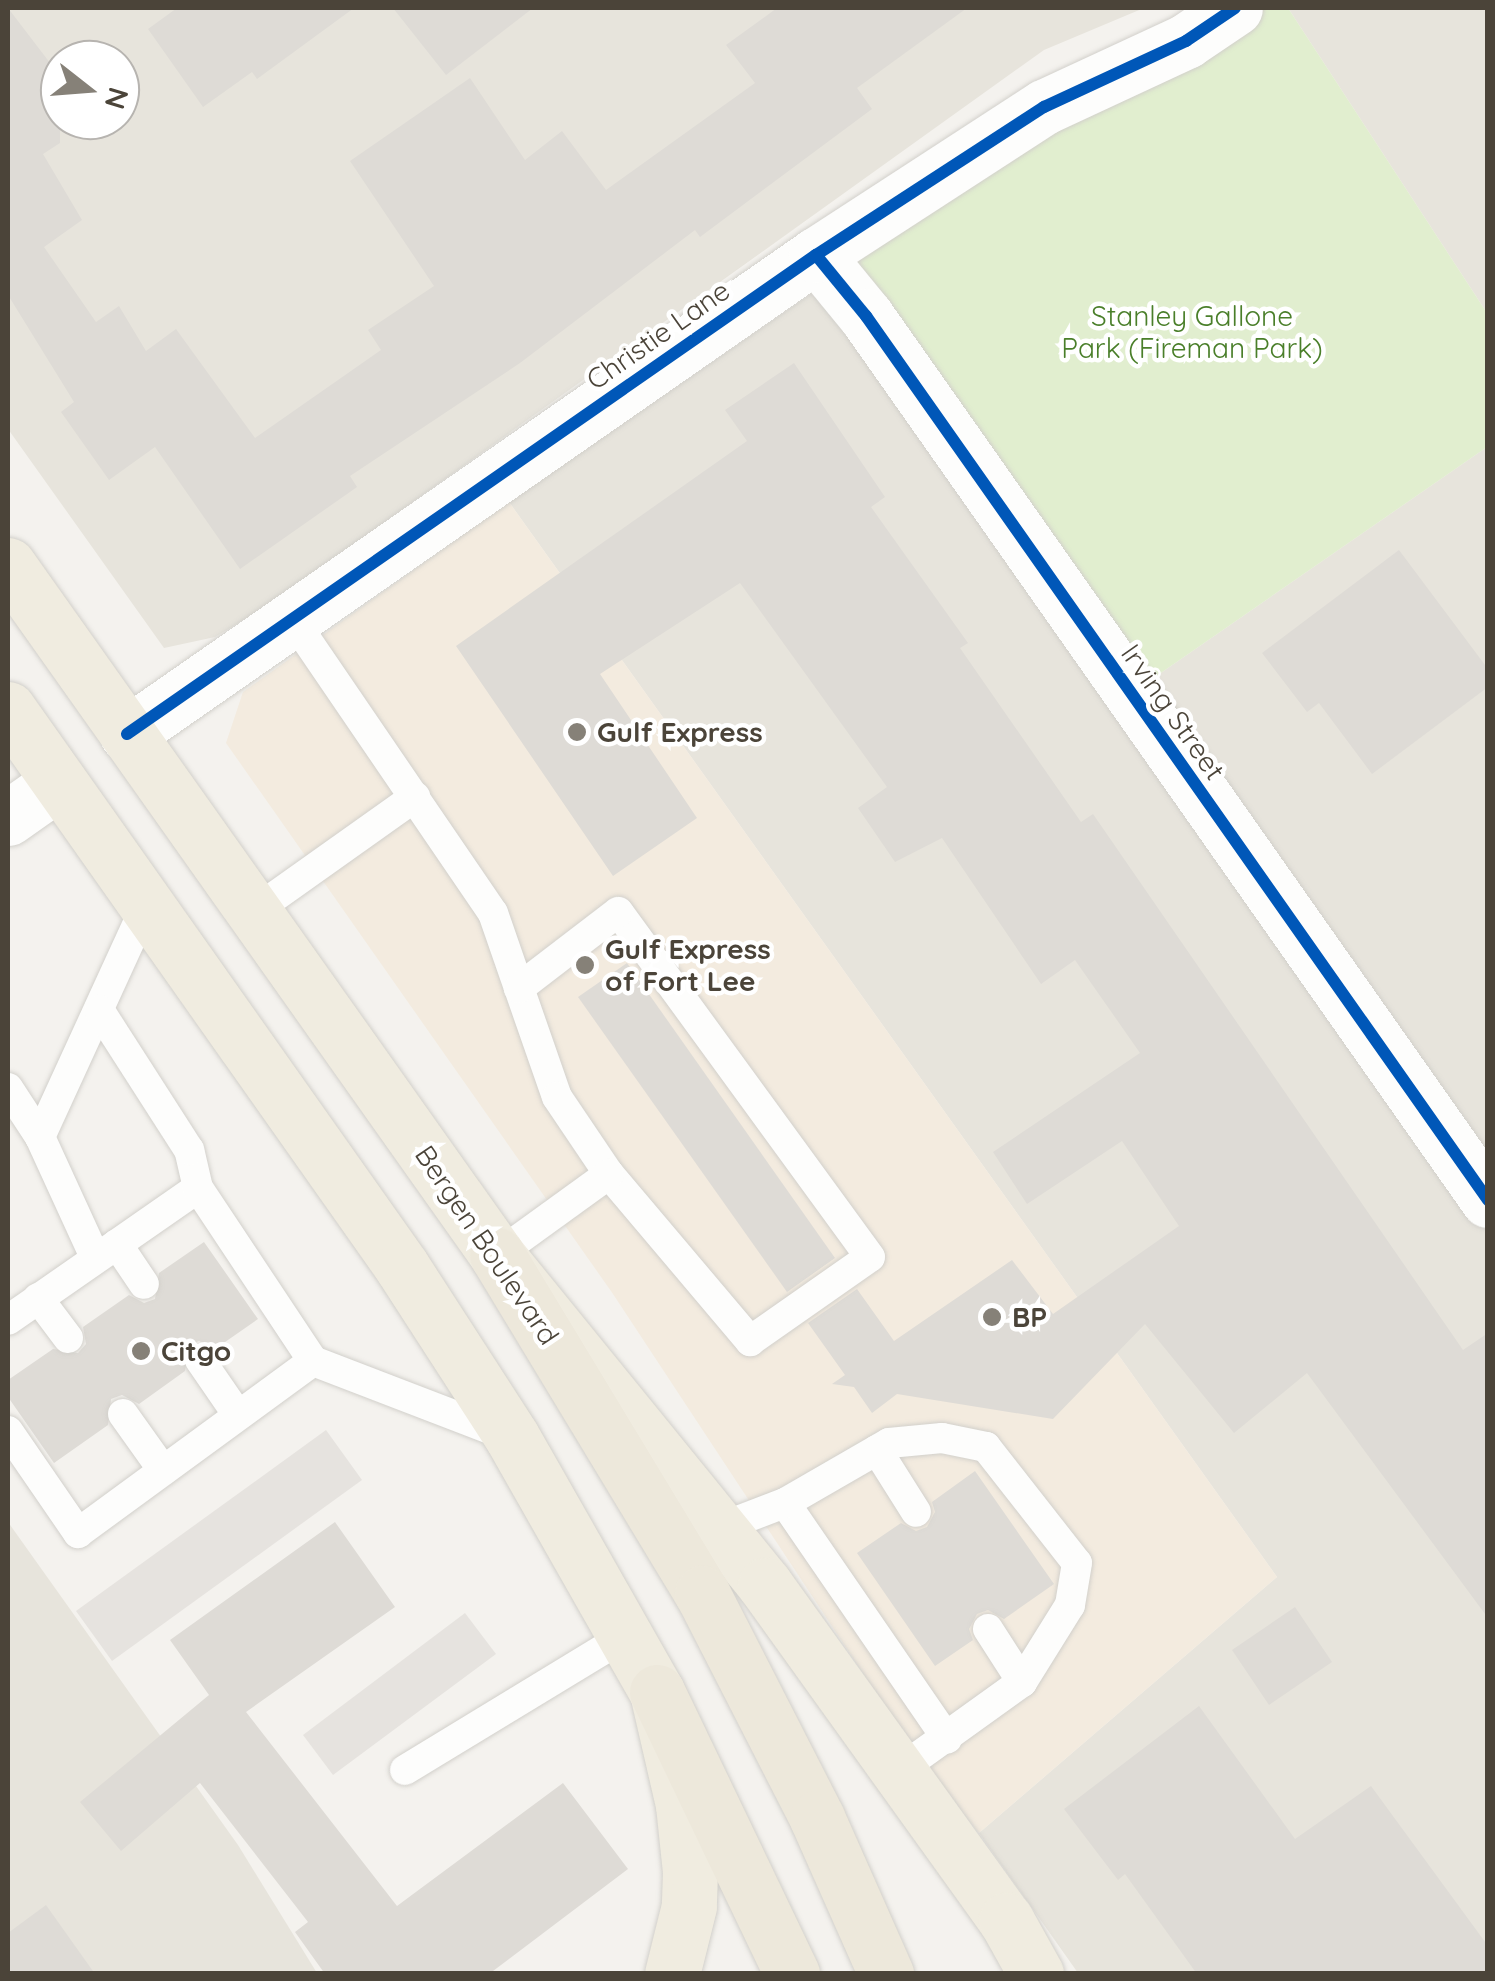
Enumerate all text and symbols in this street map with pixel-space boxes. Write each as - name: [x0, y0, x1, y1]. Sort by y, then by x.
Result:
- north arrow: [40, 40, 140, 140]
- text: N: [98, 83, 137, 113]
- street label: Christie Lane: [580, 273, 736, 397]
- park label: Stanley Gallone Park (Fireman Park): [1061, 299, 1323, 365]
- street label: Irving Street: [1114, 638, 1232, 786]
- place label: Gulf Express: [597, 715, 763, 749]
- marker: Gulf Express: [566, 721, 588, 743]
- place label: Gulf Express of Fort Lee: [605, 932, 771, 998]
- marker: Gulf Express of Fort Lee: [574, 954, 596, 976]
- street label: Bergen Boulevard: [408, 1139, 566, 1351]
- place label: BP: [1012, 1300, 1047, 1334]
- marker: BP: [981, 1306, 1003, 1328]
- place label: Citgo: [161, 1334, 231, 1368]
- marker: Citgo: [130, 1340, 152, 1362]

